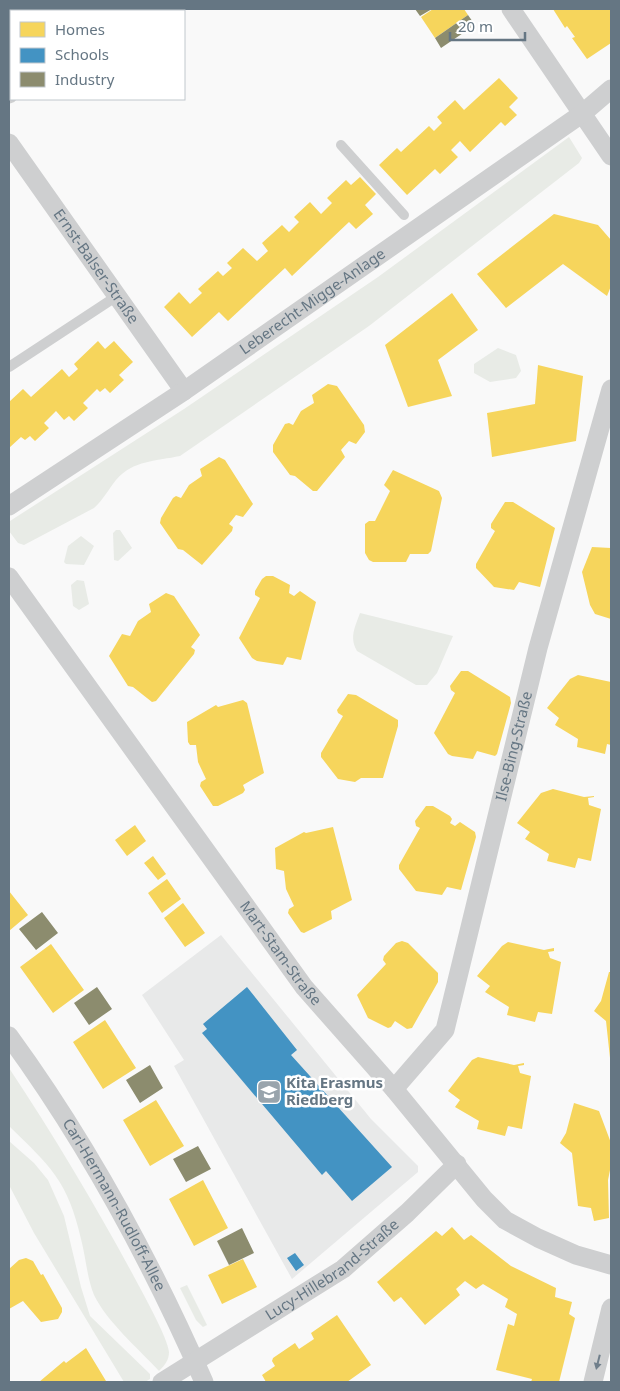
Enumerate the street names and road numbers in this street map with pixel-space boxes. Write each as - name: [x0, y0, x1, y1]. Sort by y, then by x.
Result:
- street label: Ernst-Balser-Straße: [50, 204, 144, 327]
- street label: Leberecht-Migge-Anlage: [235, 243, 389, 358]
- street label: Ilse-Bing-Straße: [490, 689, 536, 803]
- street label: Mart-Stam-Straße: [236, 896, 327, 1009]
- street label: Carl-Hermann-Rudloff-Allee: [58, 1114, 171, 1294]
- street label: Lucy-Hillebrand-Straße: [261, 1214, 402, 1324]

